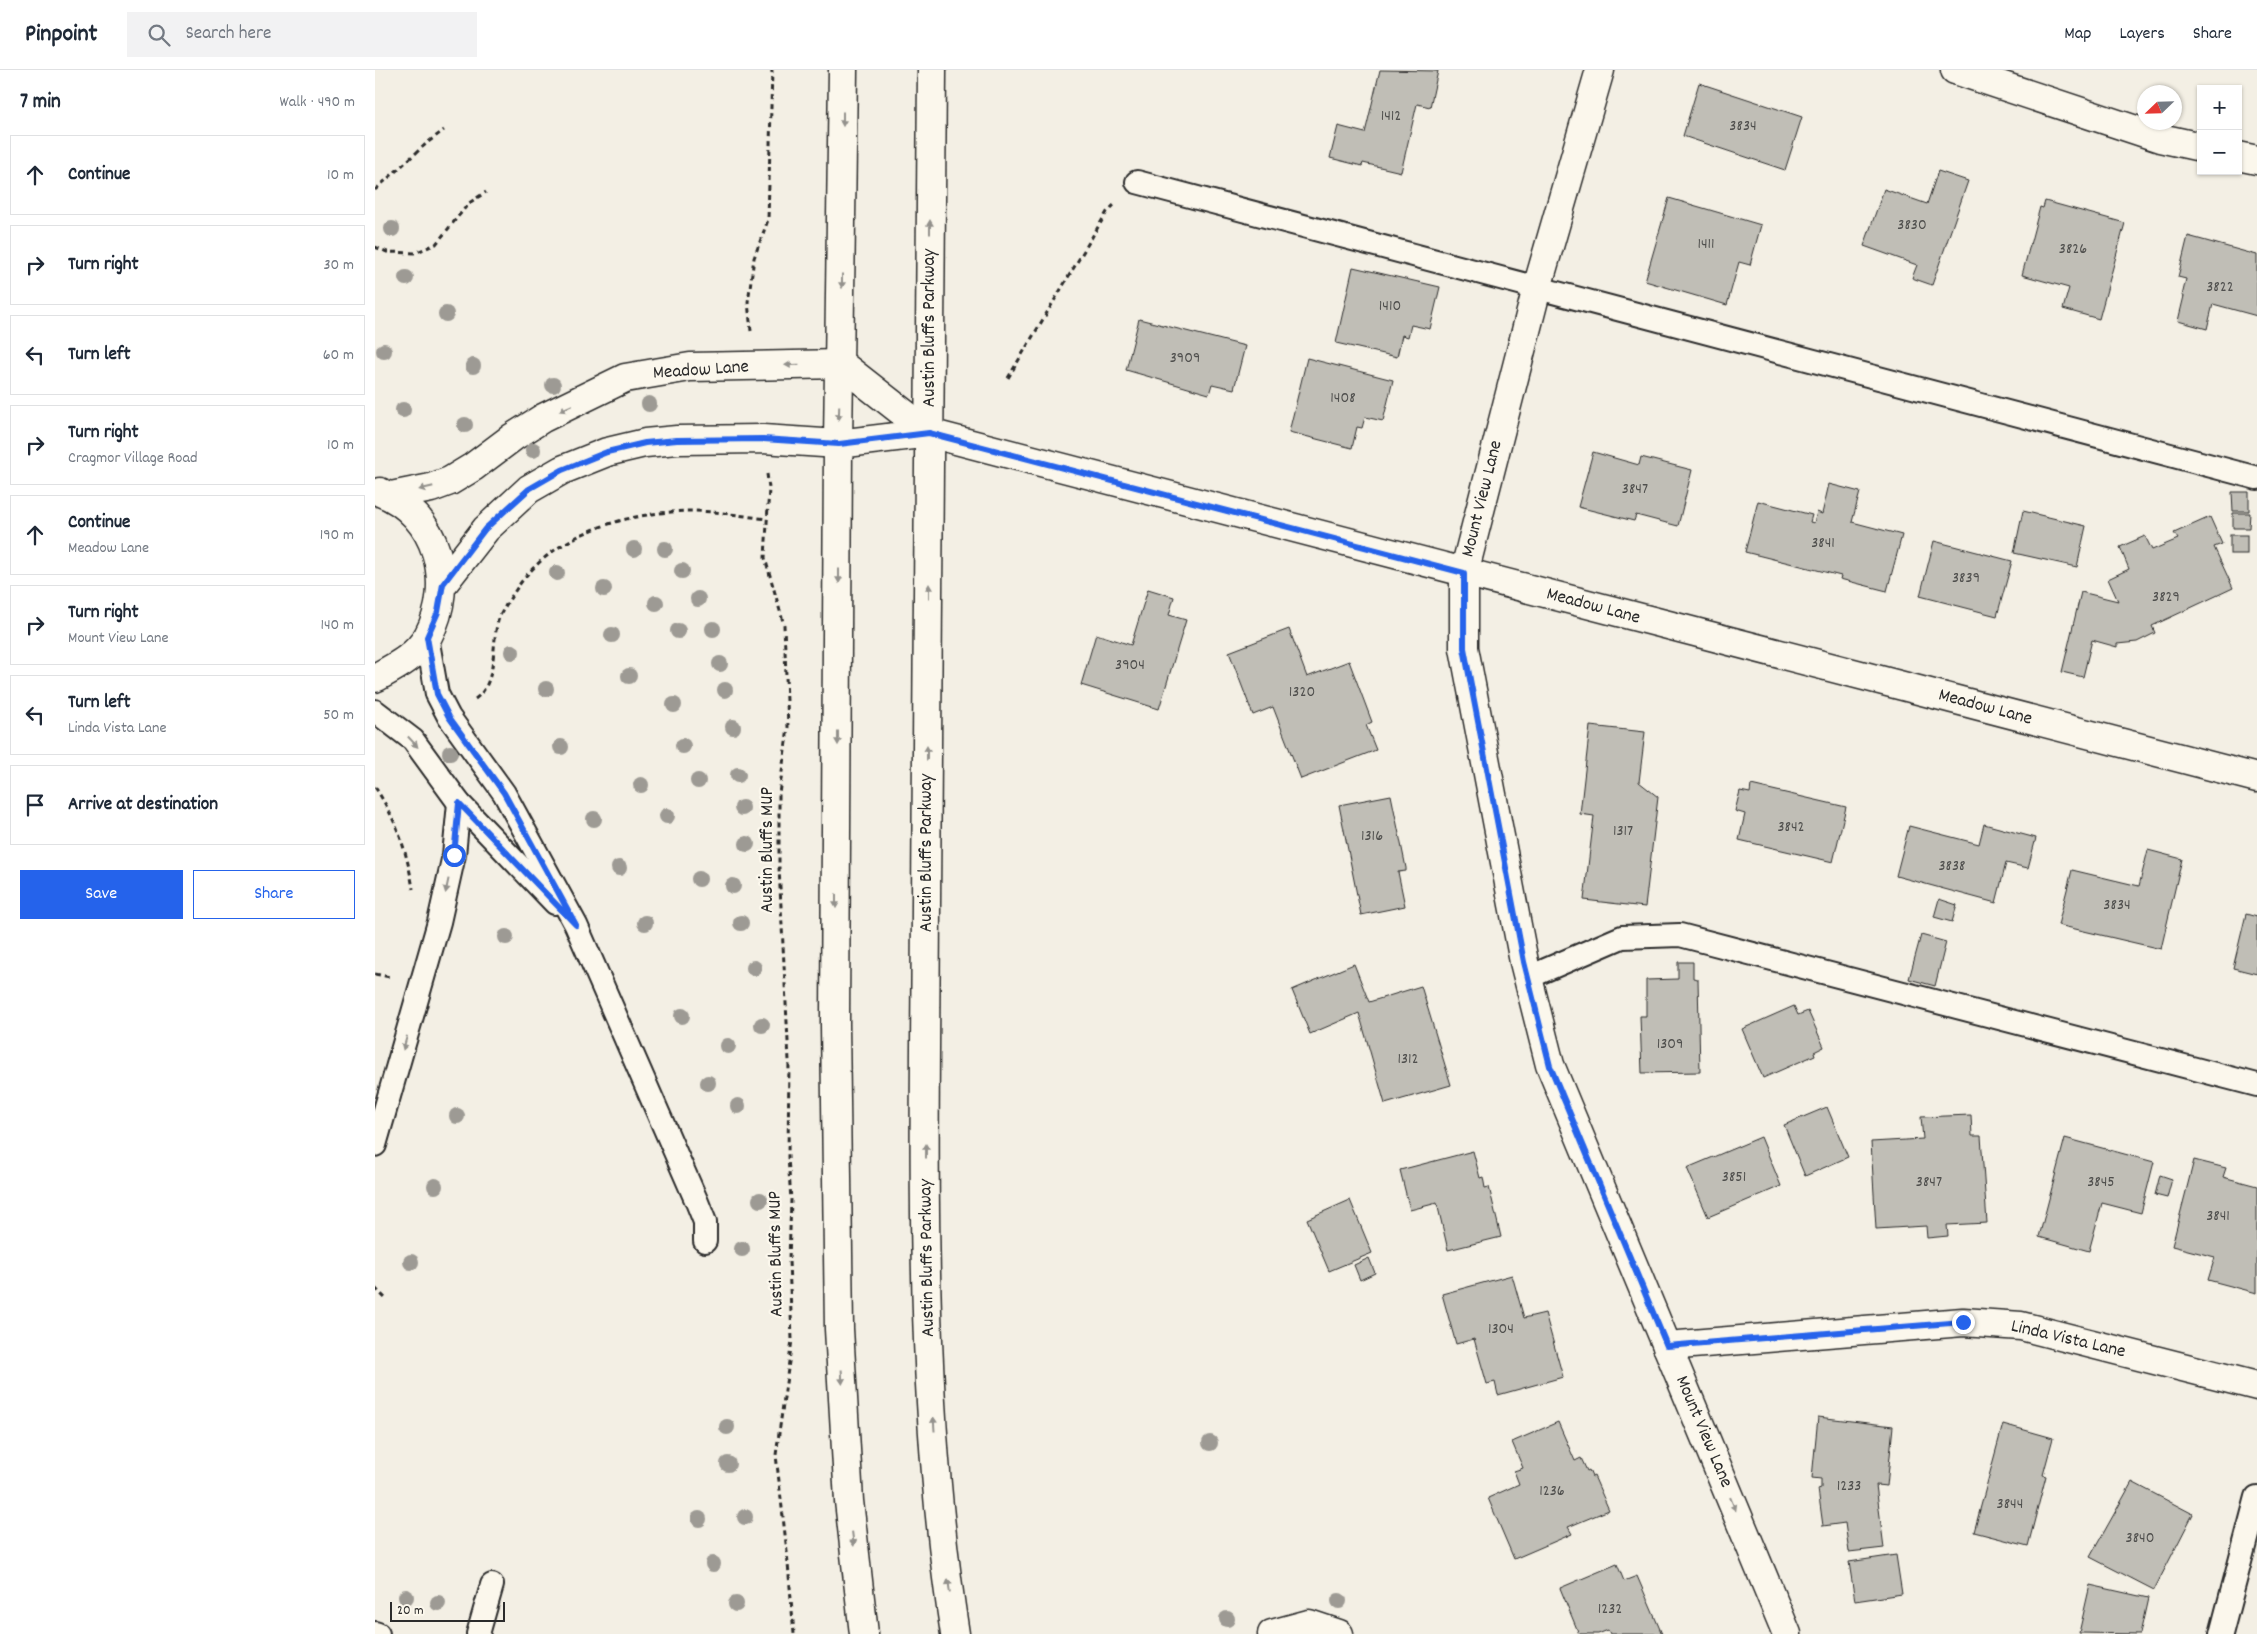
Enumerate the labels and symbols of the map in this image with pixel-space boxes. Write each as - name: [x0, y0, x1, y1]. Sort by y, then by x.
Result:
- north arrow: [2137, 85, 2182, 130]
- house number: 1412: [1381, 105, 1401, 128]
- one-way arrow: [839, 111, 847, 127]
- house number: 3834: [1729, 115, 1757, 138]
- house number: 3830: [1897, 214, 1927, 237]
- one-way arrow: [926, 219, 934, 235]
- house number: 1411: [1697, 233, 1715, 256]
- house number: 3826: [2059, 238, 2087, 261]
- street label: Austin Bluffs Parkway: [917, 249, 944, 407]
- one-way arrow: [838, 273, 846, 289]
- house number: 3822: [2206, 276, 2234, 299]
- house number: 1410: [1379, 295, 1401, 318]
- house number: 3909: [1170, 347, 1200, 370]
- street label: Meadow Lane: [652, 354, 750, 388]
- one-way arrow: [784, 362, 800, 370]
- house number: 1408: [1330, 387, 1356, 410]
- one-way arrow: [559, 404, 573, 412]
- one-way arrow: [835, 405, 843, 421]
- street label: Mount View Lane: [1455, 438, 1511, 560]
- house number: 3847: [1622, 478, 1648, 501]
- one-way arrow: [419, 485, 434, 493]
- house number: 3841: [1811, 532, 1835, 555]
- house number: 3839: [1952, 567, 1980, 590]
- one-way arrow: [835, 568, 843, 584]
- one-way arrow: [925, 582, 933, 598]
- street label: Meadow Lane: [1543, 582, 1643, 632]
- house number: 3829: [2152, 586, 2180, 609]
- house number: 3904: [1115, 654, 1145, 677]
- house number: 1320: [1289, 681, 1315, 704]
- street label: Meadow Lane: [1935, 683, 2035, 733]
- one-way arrow: [834, 730, 842, 746]
- one-way arrow: [407, 735, 419, 747]
- one-way arrow: [923, 745, 931, 761]
- street label: Austin Bluffs Parkway: [914, 774, 941, 932]
- street label: Austin Bluffs MUP: [755, 787, 782, 913]
- house number: 3842: [1777, 816, 1805, 839]
- house number: 1317: [1613, 820, 1633, 843]
- house number: 1316: [1361, 825, 1383, 848]
- route start: [443, 844, 466, 867]
- house number: 3838: [1938, 855, 1966, 878]
- one-way arrow: [443, 879, 451, 894]
- one-way arrow: [832, 893, 840, 909]
- house number: 3834: [2103, 894, 2131, 917]
- house number: 1309: [1657, 1033, 1683, 1056]
- one-way arrow: [400, 1035, 408, 1050]
- house number: 1312: [1397, 1048, 1419, 1071]
- one-way arrow: [922, 1143, 930, 1159]
- house number: 3851: [1722, 1166, 1746, 1189]
- house number: 3847: [1916, 1171, 1942, 1194]
- house number: 3845: [2087, 1171, 2115, 1194]
- street label: Austin Bluffs Parkway: [913, 1178, 943, 1337]
- street label: Austin Bluffs MUP: [762, 1191, 792, 1317]
- house number: 3841: [2206, 1205, 2230, 1228]
- route end: [1952, 1311, 1975, 1334]
- street label: Linda Vista Lane: [2008, 1314, 2128, 1366]
- house number: 1304: [1488, 1318, 1514, 1341]
- one-way arrow: [838, 1370, 846, 1386]
- street label: Mount View Lane: [1667, 1372, 1739, 1492]
- one-way arrow: [930, 1416, 938, 1432]
- house number: 1233: [1837, 1475, 1861, 1498]
- house number: 1236: [1539, 1480, 1565, 1503]
- house number: 3844: [1997, 1493, 2023, 1516]
- one-way arrow: [1729, 1497, 1737, 1511]
- house number: 3840: [2126, 1527, 2154, 1550]
- one-way arrow: [849, 1532, 857, 1548]
- one-way arrow: [945, 1577, 953, 1593]
- house number: 1232: [1598, 1598, 1622, 1621]
- scale bar: [390, 1599, 505, 1622]

